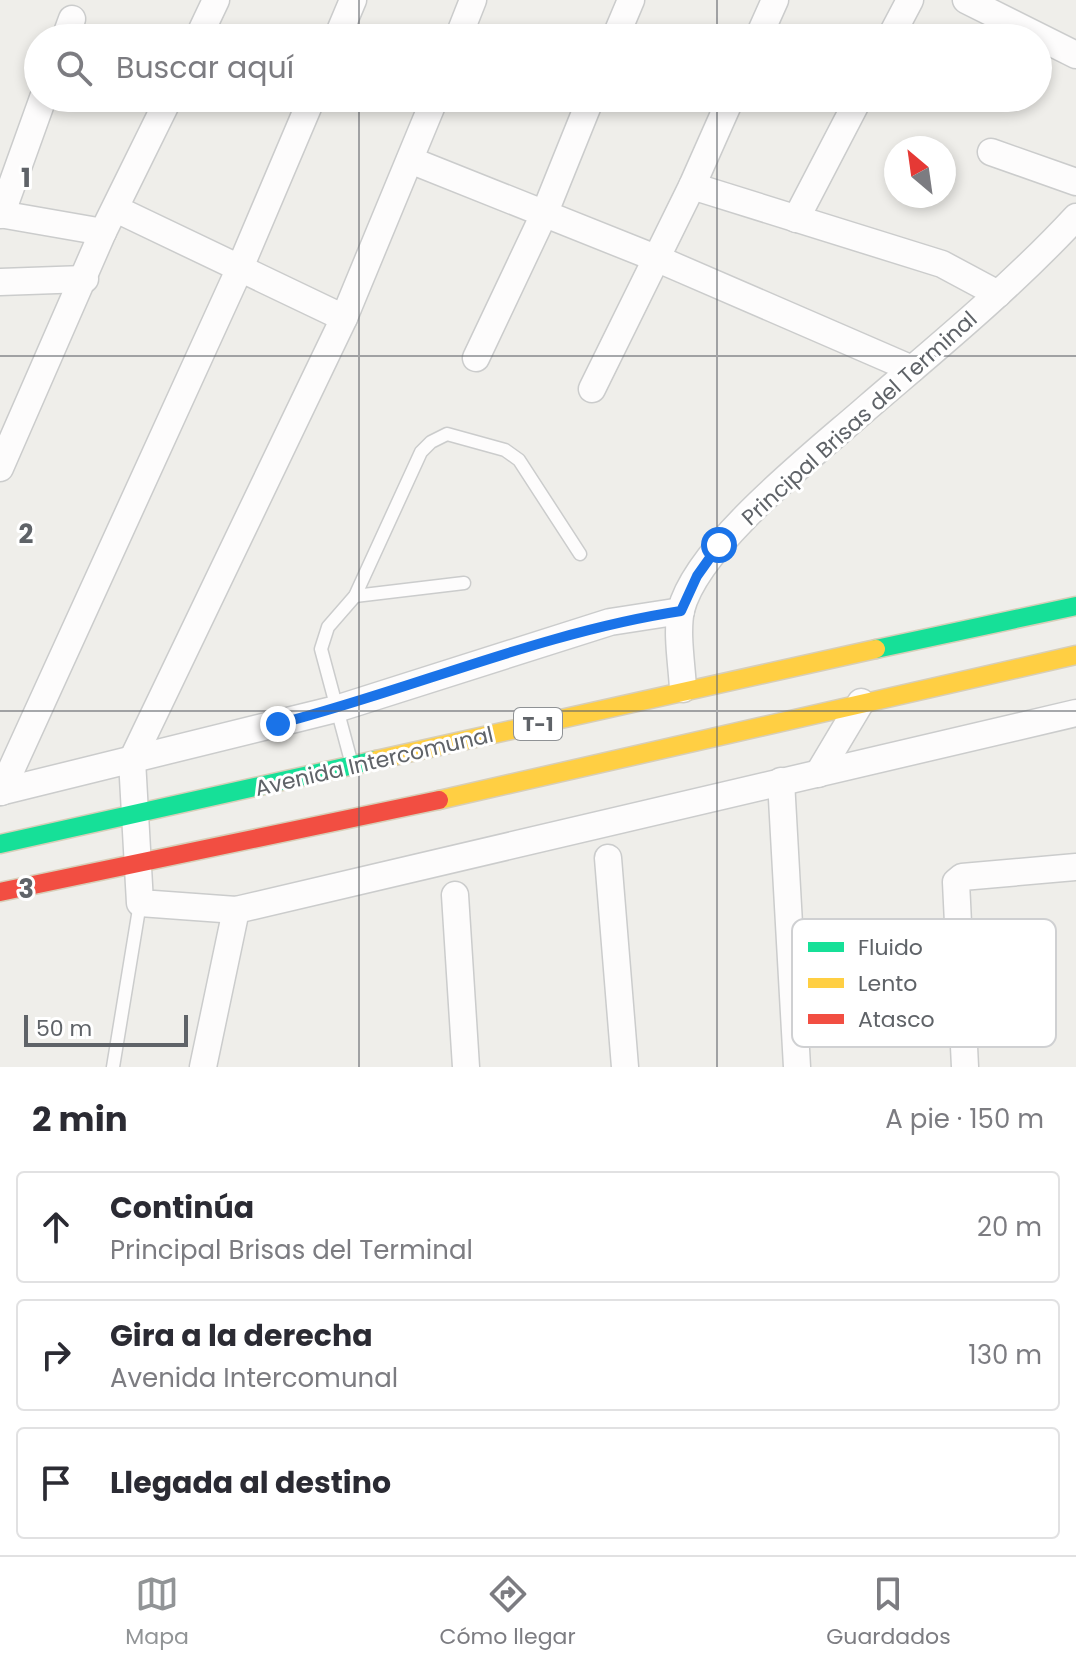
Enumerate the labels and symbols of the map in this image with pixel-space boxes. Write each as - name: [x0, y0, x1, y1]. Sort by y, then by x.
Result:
- north arrow: [884, 136, 956, 208]
- text: 1: [21, 160, 31, 196]
- street label: Principal Brisas del Terminal: [735, 304, 984, 533]
- text: 2: [19, 516, 34, 552]
- route start: [701, 527, 737, 563]
- route end: [260, 706, 296, 742]
- road number: T-1: [514, 708, 562, 740]
- street label: Avenida Intercomunal: [252, 719, 496, 804]
- text: 3: [18, 871, 34, 907]
- legend: [792, 919, 1056, 1047]
- text: Fluido: [858, 932, 923, 963]
- text: Lento: [858, 968, 917, 999]
- text: Atasco: [858, 1004, 935, 1035]
- scale bar: [24, 1011, 188, 1047]

